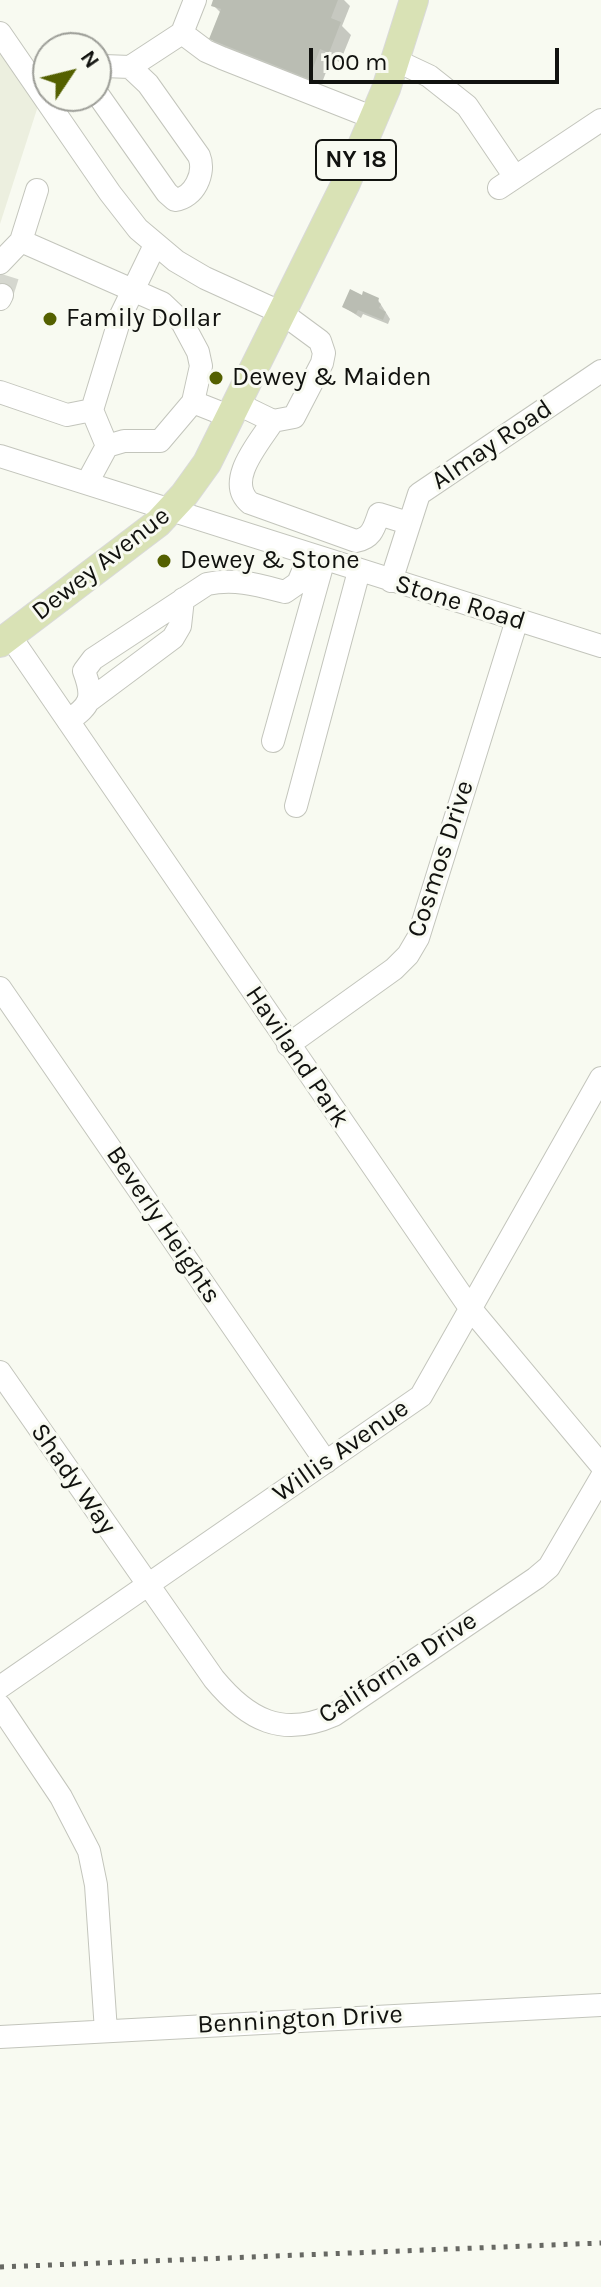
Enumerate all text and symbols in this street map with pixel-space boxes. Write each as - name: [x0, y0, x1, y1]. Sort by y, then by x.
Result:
- north arrow: [32, 32, 112, 112]
- scale bar: [313, 32, 563, 82]
- text: N: [75, 45, 105, 73]
- text: 100 m: [323, 48, 388, 76]
- road number: NY 18: [316, 140, 396, 180]
- place label: Family Dollar: [66, 303, 221, 335]
- marker: Family Dollar: [41, 310, 59, 328]
- place label: Dewey & Maiden: [232, 362, 431, 394]
- marker: Dewey & Maiden: [207, 369, 225, 387]
- street label: Almay Road: [426, 393, 558, 497]
- street label: Dewey Avenue: [26, 500, 176, 628]
- place label: Dewey & Stone: [180, 545, 360, 577]
- marker: Dewey & Stone: [155, 552, 173, 570]
- street label: Stone Road: [391, 568, 529, 638]
- street label: Cosmos Drive: [401, 777, 481, 941]
- street label: Haviland Park: [238, 980, 356, 1134]
- street label: Beverly Heights: [99, 1140, 227, 1310]
- street label: Willis Avenue: [267, 1393, 415, 1509]
- street label: Shady Way: [23, 1418, 123, 1540]
- street label: California Drive: [313, 1605, 483, 1731]
- street label: Bennington Drive: [197, 1999, 403, 2041]

